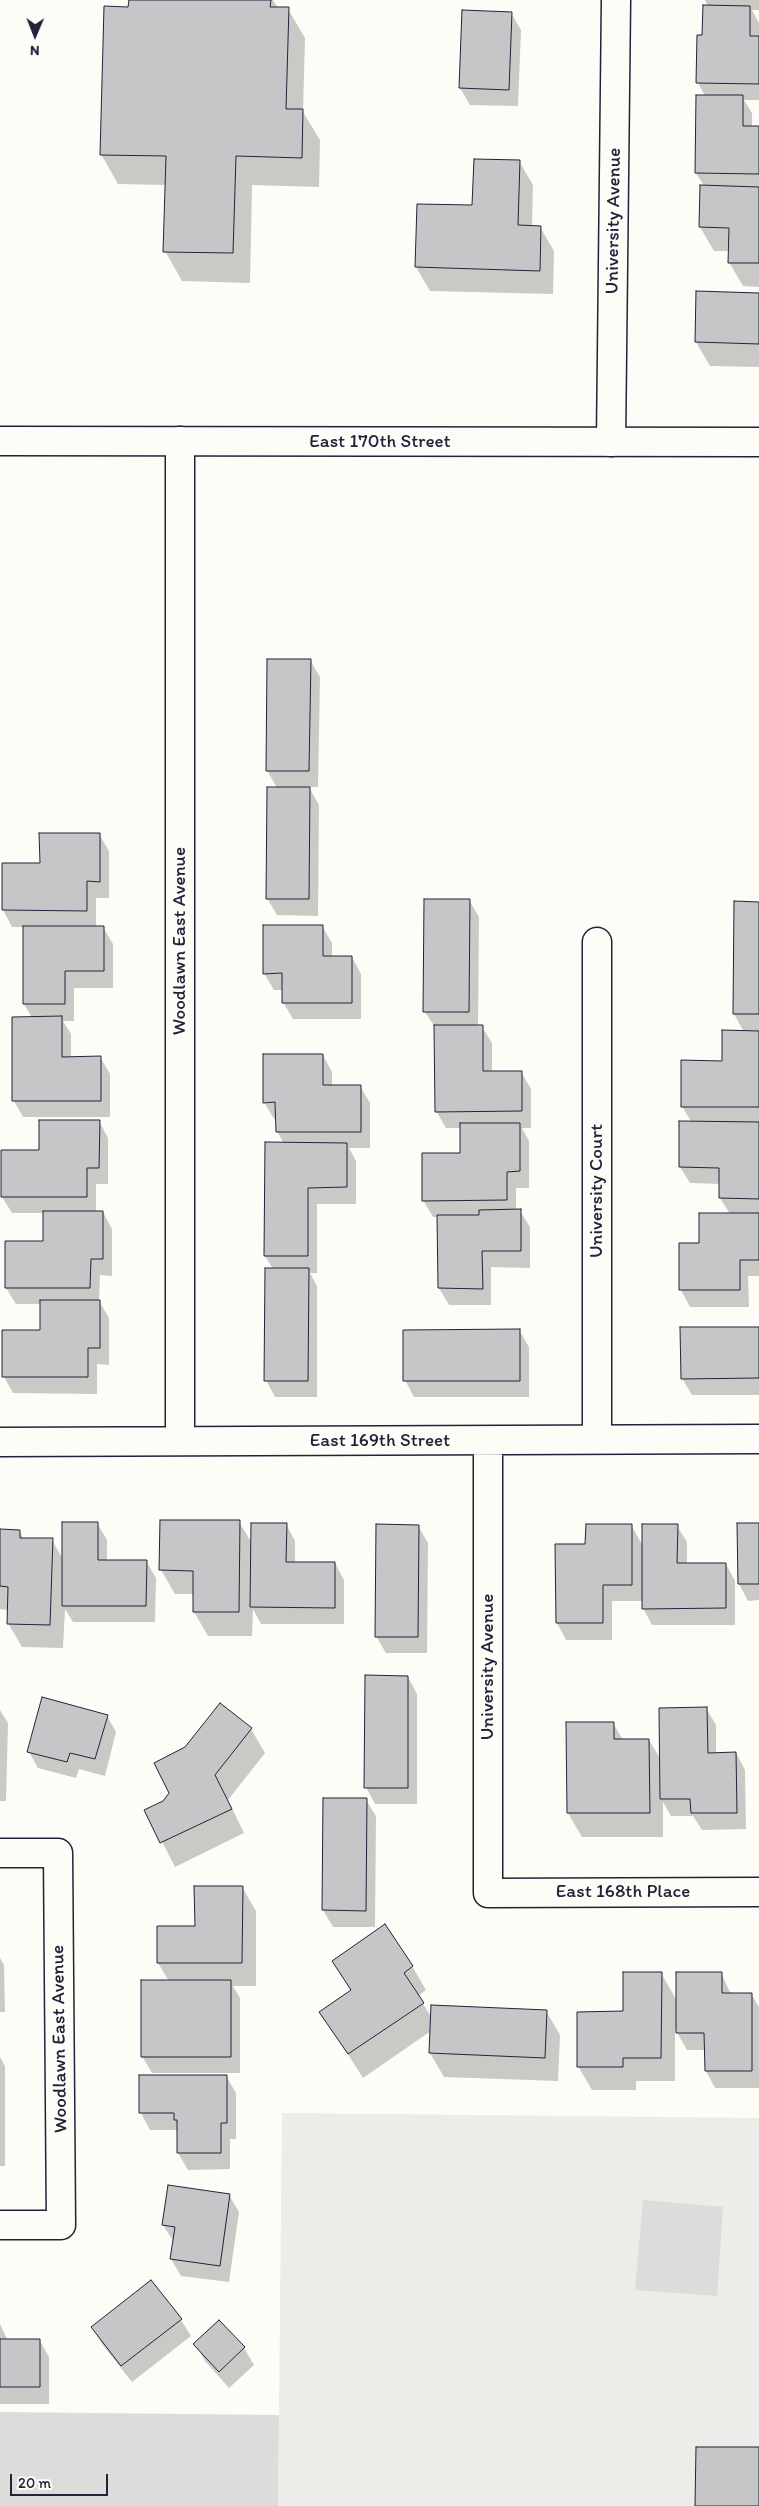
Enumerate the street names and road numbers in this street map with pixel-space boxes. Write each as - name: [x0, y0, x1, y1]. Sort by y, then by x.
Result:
- street label: University Avenue: [601, 148, 627, 294]
- street label: East 170th Street: [309, 431, 451, 453]
- street label: Woodlawn East Avenue: [169, 847, 191, 1035]
- street label: University Court: [586, 1124, 608, 1258]
- street label: East 169th Street: [310, 1430, 450, 1452]
- street label: University Avenue: [477, 1594, 499, 1740]
- street label: East 168th Place: [556, 1881, 690, 1903]
- street label: Woodlawn East Avenue: [47, 1945, 73, 2133]

